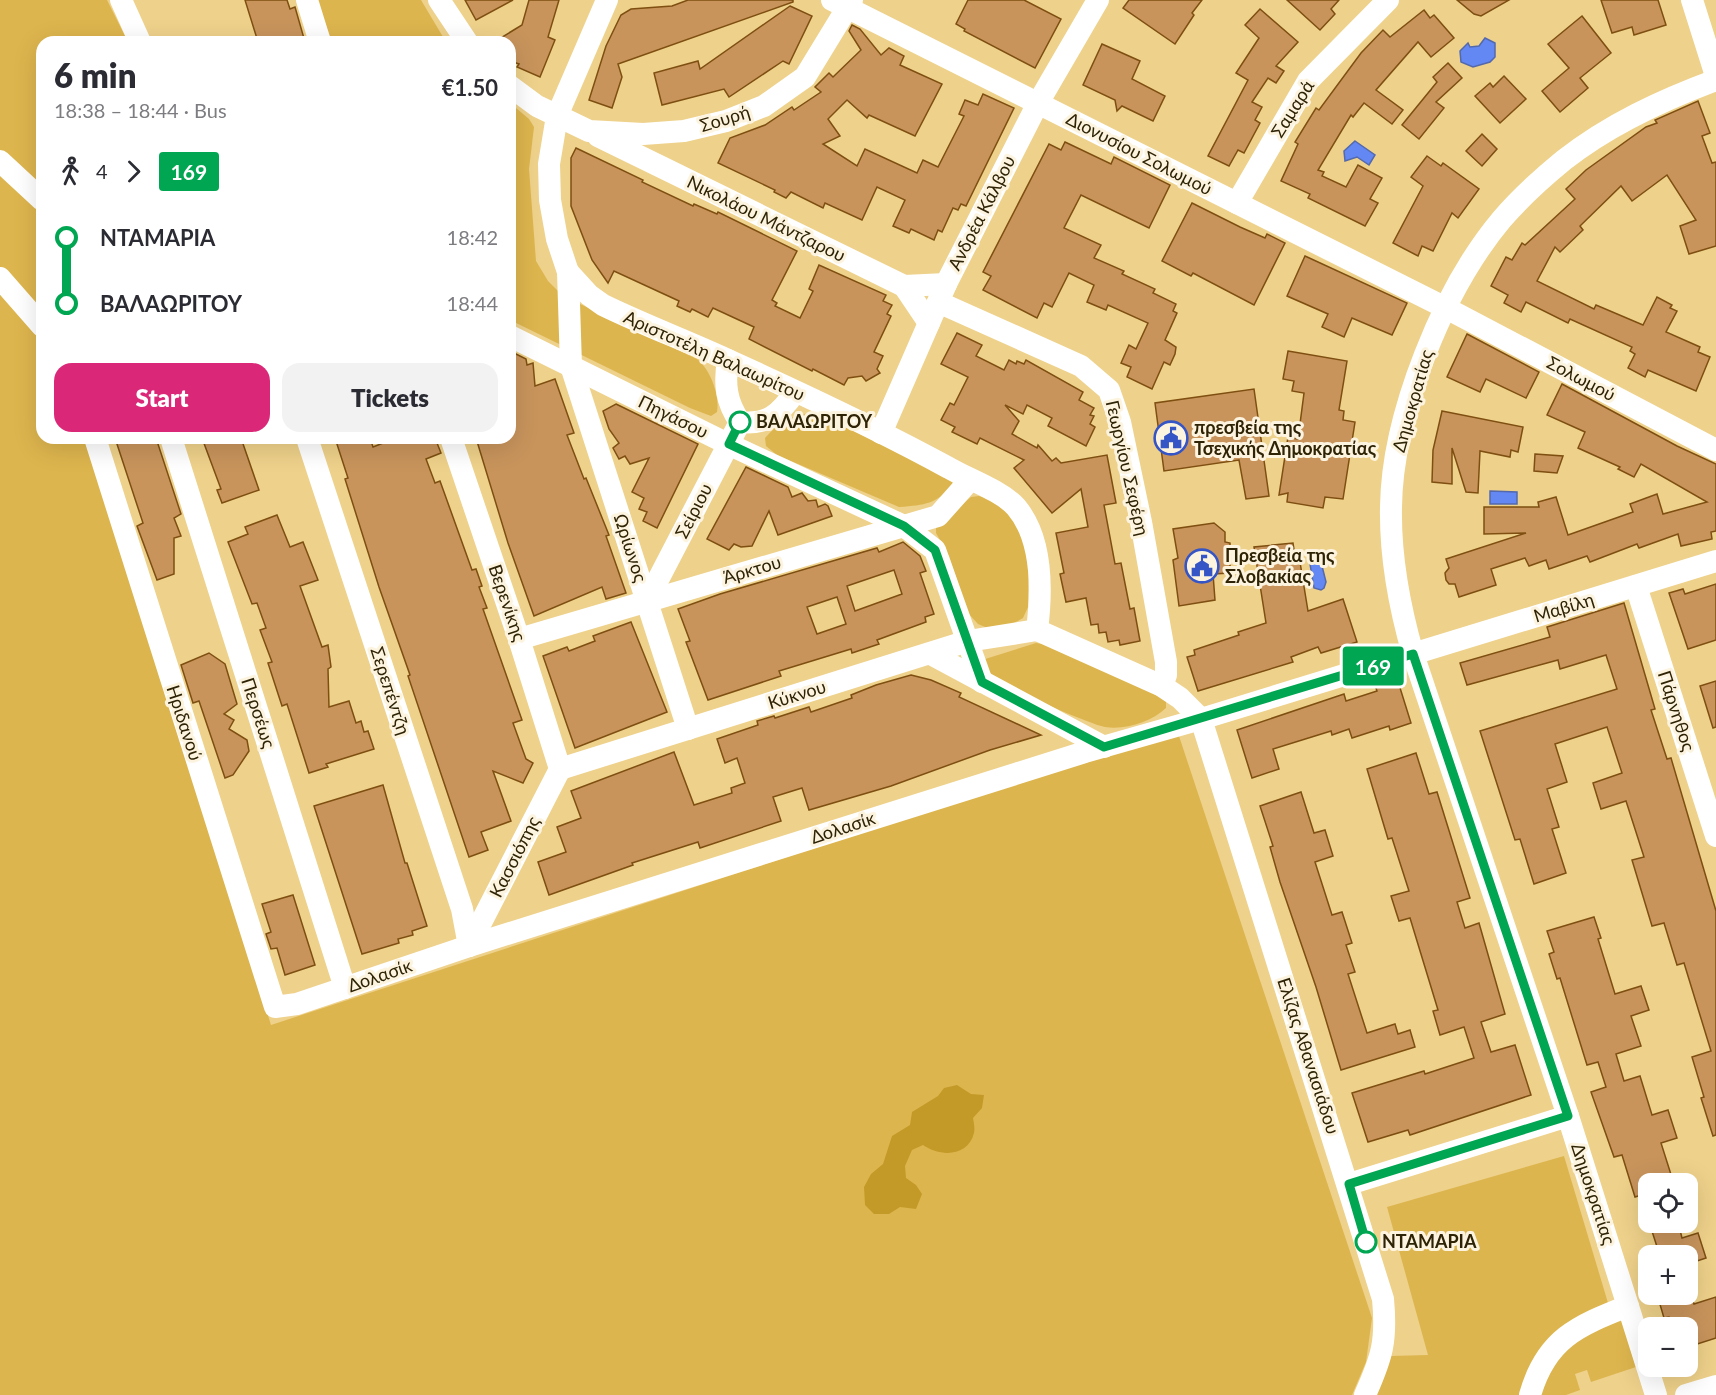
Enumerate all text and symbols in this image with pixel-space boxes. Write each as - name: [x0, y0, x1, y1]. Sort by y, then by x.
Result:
- text: 6 min: [54, 55, 136, 95]
- text: €1.50: [442, 74, 498, 101]
- street label: Σαμαρά: [1266, 76, 1318, 141]
- text: 18:38 – 18:44 · Bus: [54, 98, 227, 122]
- street label: Σουρή: [697, 100, 752, 136]
- street label: Διονυσίου Σολωμού: [1063, 107, 1216, 199]
- street label: Ανδρέα Κάλβου: [943, 152, 1019, 274]
- icon: walk: [54, 155, 87, 188]
- icon: forward: [117, 155, 150, 188]
- text: 4: [96, 159, 108, 183]
- text: 169: [171, 159, 207, 184]
- street label: Νικολάου Μάντζαρου: [684, 170, 849, 266]
- text: ΝΤΑΜΑΡΙΑ: [100, 224, 215, 251]
- text: 18:42: [447, 225, 498, 249]
- text: ΒΑΛΑΩΡΙΤΟΥ: [100, 290, 242, 317]
- text: 18:44: [447, 291, 498, 315]
- street label: Αριστοτέλη Βαλαωρίτου: [621, 305, 808, 405]
- street label: Δημοκρατίας: [1387, 346, 1437, 454]
- street label: Σολωμού: [1543, 351, 1620, 405]
- button: Start: [54, 363, 270, 432]
- button: Tickets: [282, 363, 498, 432]
- street label: Πηγάσου: [635, 390, 712, 442]
- street label: Γεωργίου Σεφέρη: [1102, 398, 1154, 538]
- place label: ΒΑΛΑΩΡΙΤΟΥ: [756, 410, 872, 432]
- marker: ΒΑΛΑΩΡΙΤΟΥ: [729, 411, 751, 433]
- place label: πρεσβεία της Τσεχικής Δημοκρατίας: [1194, 416, 1377, 459]
- public building icon: πρεσβεία της Τσεχικής Δημοκρατίας: [1153, 420, 1189, 456]
- street label: Σείριου: [670, 479, 716, 542]
- street label: Ωρίωνος: [610, 511, 653, 585]
- place label: Πρεσβεία της Σλοβακίας: [1225, 544, 1335, 587]
- public building icon: Πρεσβεία της Σλοβακίας: [1184, 548, 1220, 584]
- street label: Άρκτου: [720, 550, 783, 588]
- street label: Βερενίκης: [485, 561, 532, 645]
- street label: Μαβίλη: [1531, 587, 1597, 627]
- street label: Σερεπέντζη: [366, 644, 415, 737]
- line badge: 169: [1338, 646, 1408, 686]
- text: 169: [1355, 654, 1391, 679]
- street label: Πάρνηθος: [1654, 668, 1700, 754]
- street label: Περσέως: [237, 675, 281, 751]
- street label: Κύκνου: [765, 675, 829, 713]
- street label: Ηριδανού: [162, 682, 207, 763]
- street label: Δολασίκ: [808, 806, 879, 848]
- street label: Κασσιόπης: [484, 812, 544, 901]
- street label: Δολασίκ: [345, 954, 416, 996]
- street label: Ελίζας Αθανασιάδου: [1273, 975, 1345, 1137]
- street label: Δημοκρατίας: [1567, 1140, 1621, 1248]
- map controls: [1638, 1173, 1698, 1377]
- button: locate: [1638, 1173, 1698, 1233]
- place label: ΝΤΑΜΑΡΙΑ: [1382, 1230, 1477, 1252]
- marker: ΝΤΑΜΑΡΙΑ: [1355, 1231, 1377, 1253]
- button: +: [1638, 1245, 1698, 1305]
- button: −: [1638, 1317, 1698, 1377]

